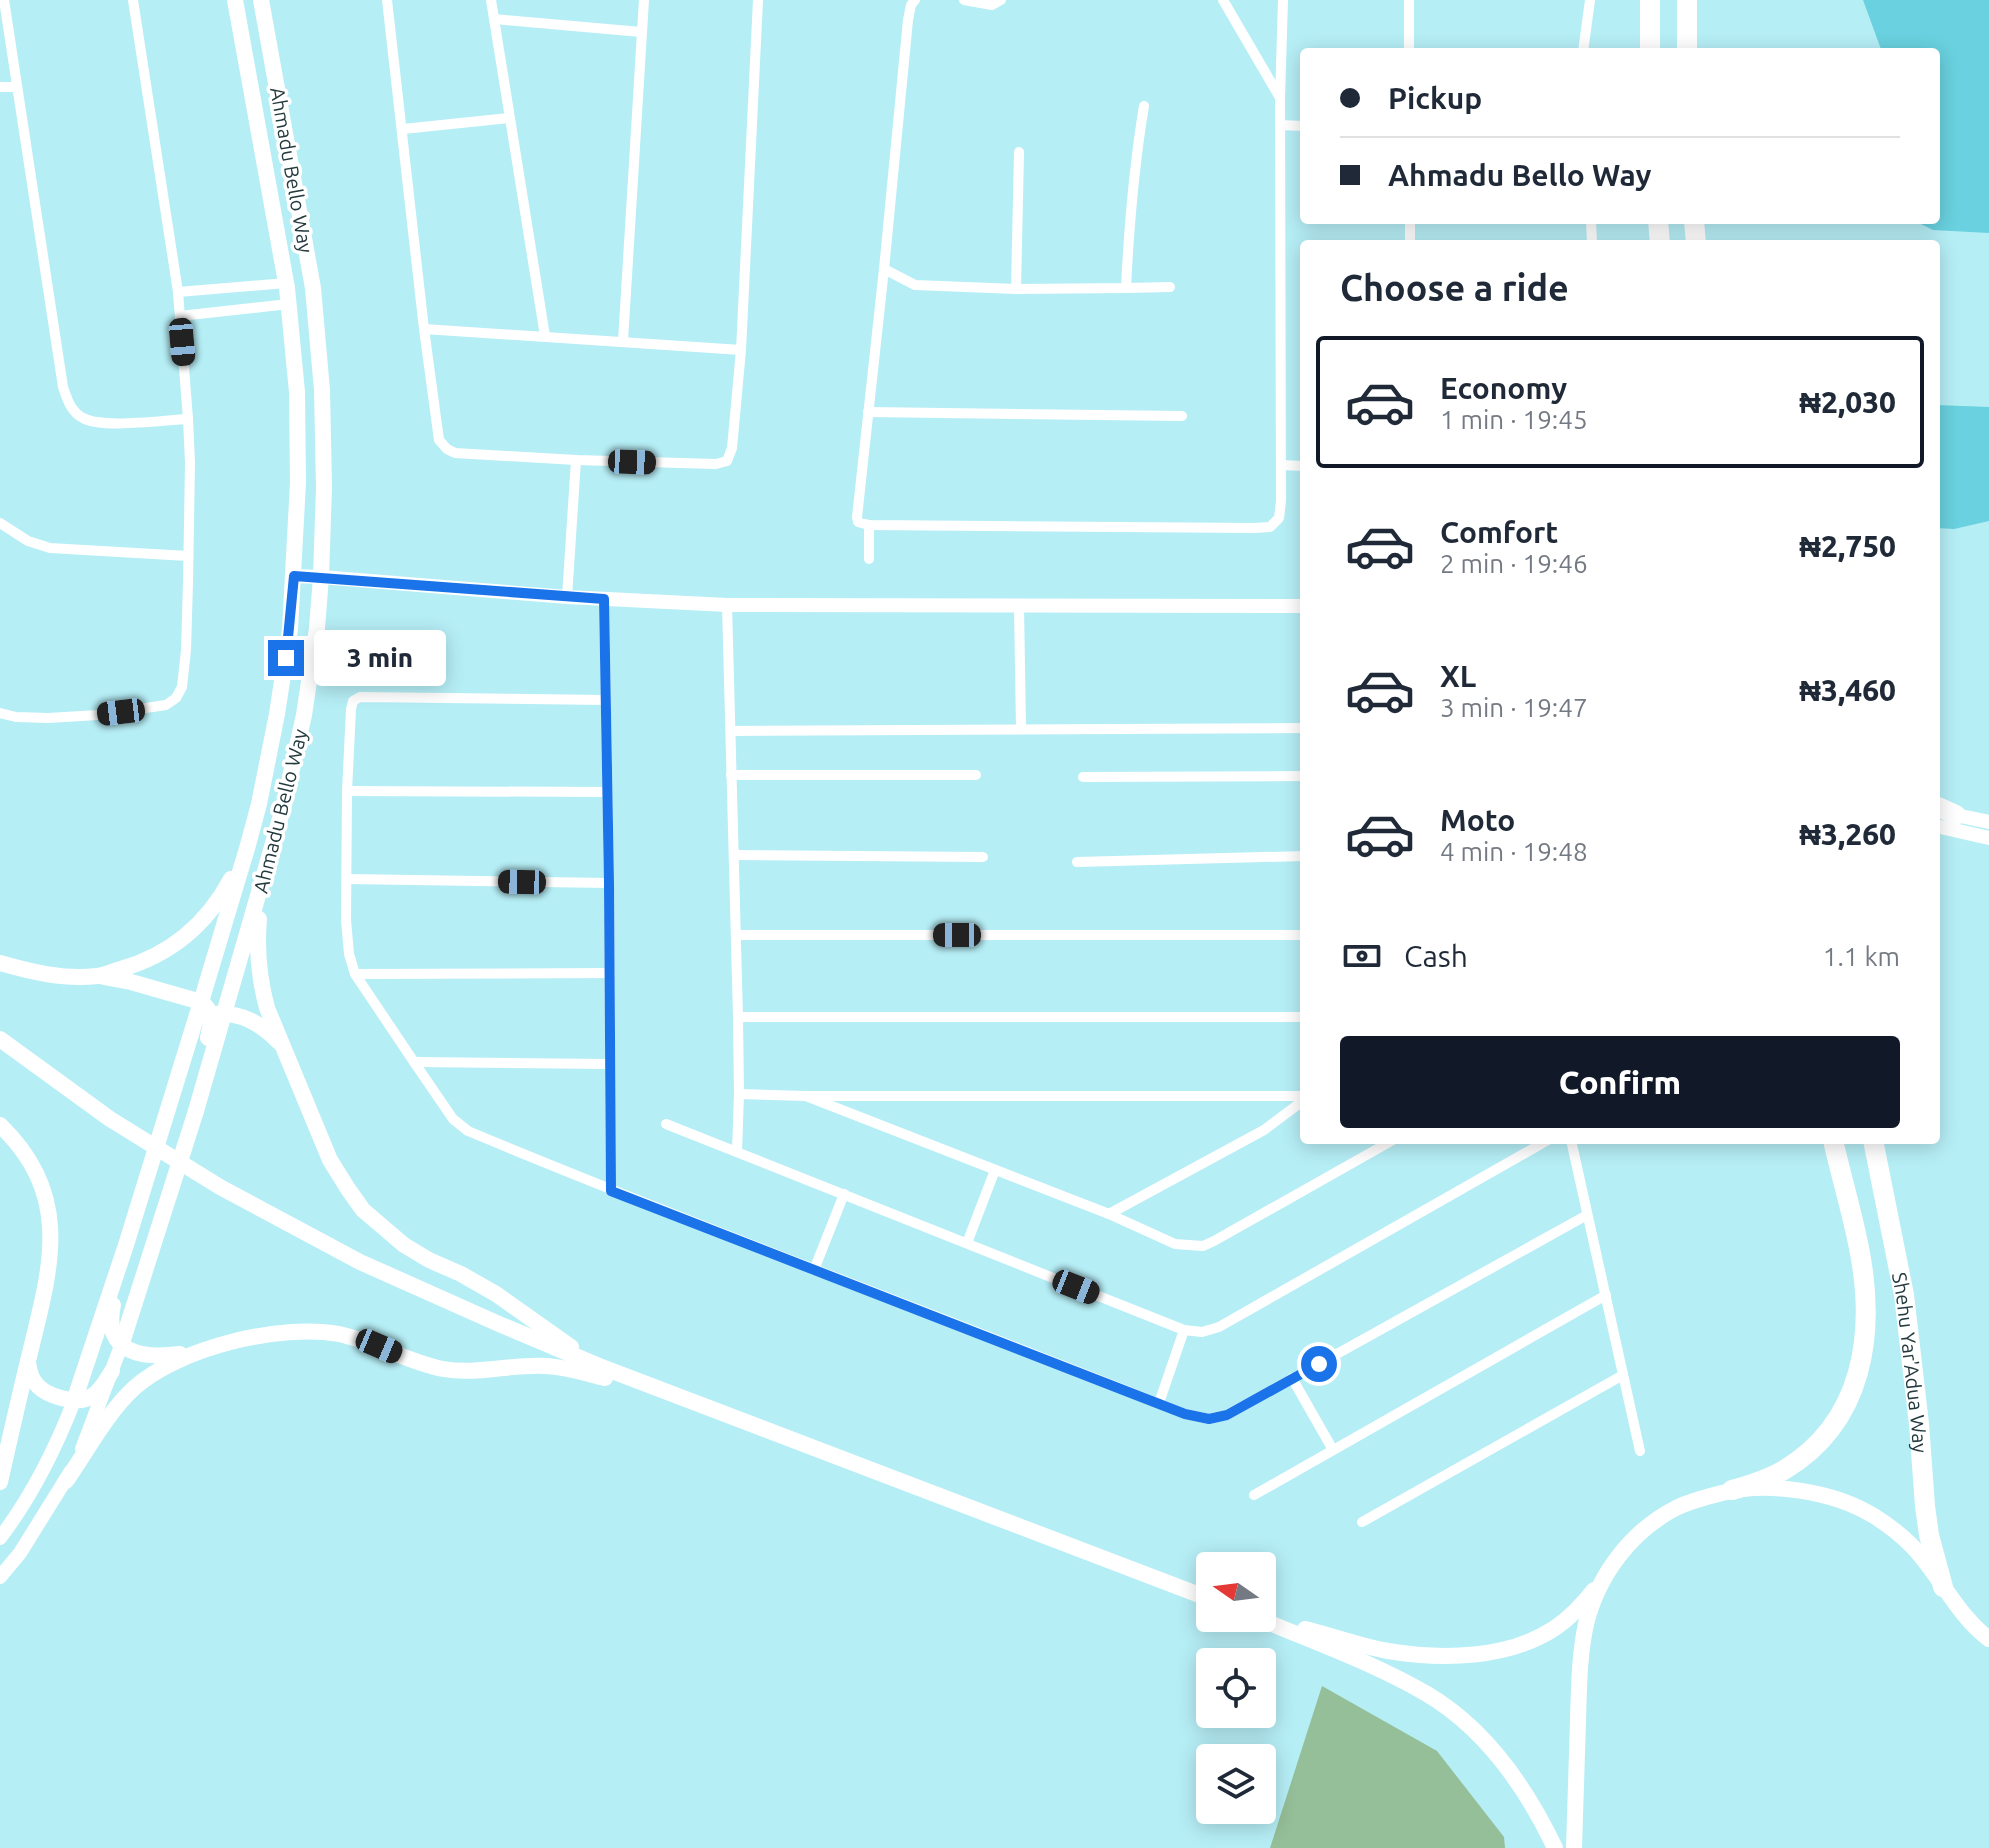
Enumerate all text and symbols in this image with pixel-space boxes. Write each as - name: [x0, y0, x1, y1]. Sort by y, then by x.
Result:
- text: Pickup: [1388, 81, 1482, 115]
- street label: Ahmadu Bello Way: [266, 85, 318, 255]
- text: Ahmadu Bello Way: [1388, 158, 1651, 192]
- text: Choose a ride: [1340, 267, 1569, 308]
- car: [168, 317, 196, 367]
- icon: car: [1344, 366, 1416, 438]
- text: Economy: [1440, 371, 1567, 405]
- text: ₦2,030: [1799, 385, 1896, 419]
- text: 1 min · 19:45: [1440, 405, 1588, 434]
- car: [608, 449, 656, 475]
- icon: car: [1344, 510, 1416, 582]
- text: Comfort: [1440, 515, 1558, 549]
- text: ₦2,750: [1799, 529, 1896, 563]
- text: 2 min · 19:46: [1440, 549, 1588, 578]
- callout: 3 min: [314, 630, 446, 686]
- route end: [268, 640, 304, 676]
- text: 3 min: [347, 643, 413, 672]
- icon: car: [1344, 654, 1416, 726]
- text: XL: [1440, 659, 1476, 693]
- text: ₦3,460: [1799, 673, 1896, 707]
- text: 3 min · 19:47: [1440, 693, 1588, 722]
- car: [96, 697, 146, 727]
- street label: Ahmadu Bello Way: [248, 726, 312, 895]
- icon: car: [1344, 798, 1416, 870]
- text: Moto: [1440, 803, 1515, 837]
- text: ₦3,260: [1799, 817, 1896, 851]
- text: 4 min · 19:48: [1440, 837, 1588, 866]
- car: [498, 870, 546, 894]
- car: [933, 923, 981, 947]
- icon: cash: [1340, 934, 1384, 978]
- text: Cash: [1404, 939, 1468, 973]
- text: 1.1 km: [1823, 942, 1900, 971]
- button: Confirm: [1340, 1036, 1900, 1128]
- car: [1049, 1267, 1103, 1307]
- street label: Shehu Yar'Adua Way: [1888, 1270, 1933, 1454]
- car: [352, 1326, 406, 1366]
- route start: [1301, 1346, 1337, 1382]
- north arrow: [1196, 1552, 1276, 1632]
- map controls: [1196, 1552, 1276, 1824]
- button: locate: [1196, 1648, 1276, 1728]
- button: layers: [1196, 1744, 1276, 1824]

